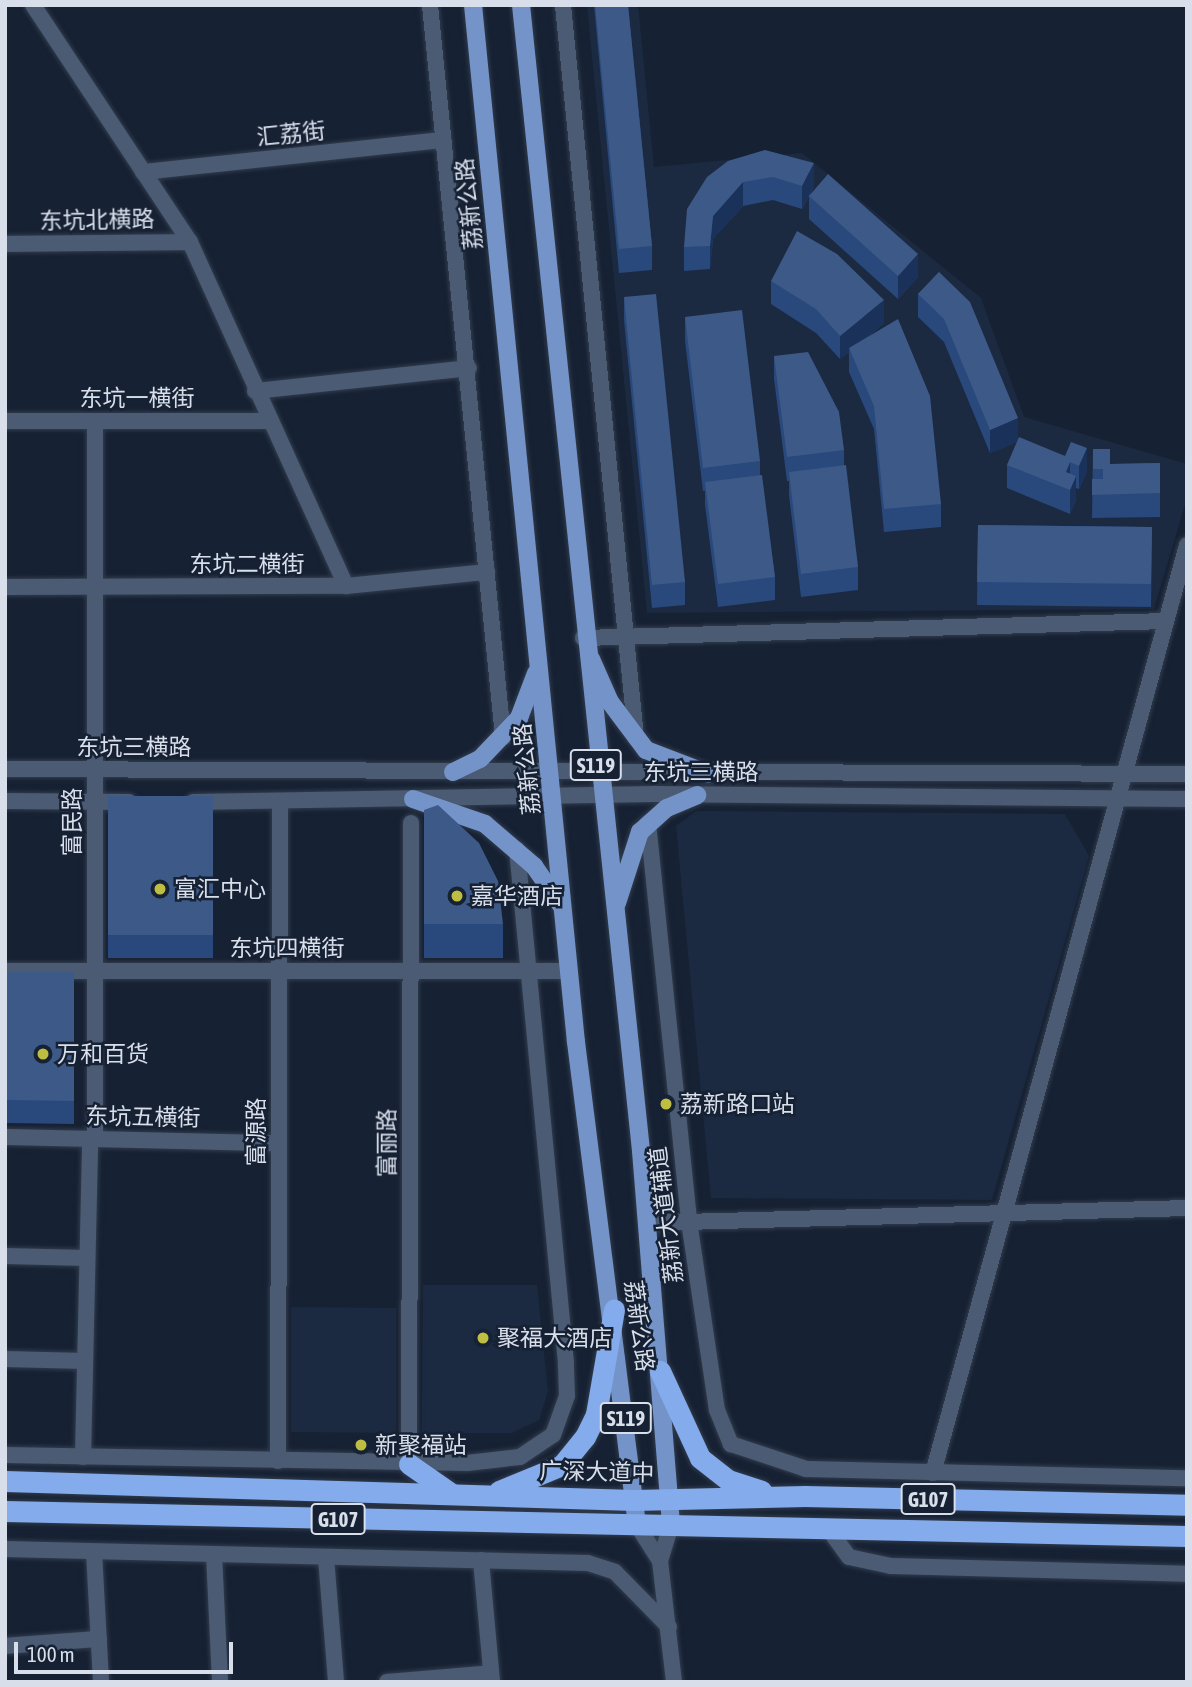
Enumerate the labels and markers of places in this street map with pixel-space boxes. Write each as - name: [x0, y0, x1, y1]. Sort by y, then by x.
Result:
- place label: 富汇中心: [174, 875, 266, 903]
- marker: 富汇中心: [152, 881, 168, 897]
- place label: 嘉华酒店: [471, 882, 563, 910]
- marker: 嘉华酒店: [449, 888, 465, 904]
- place label: 万和百货: [57, 1040, 149, 1068]
- marker: 万和百货: [35, 1046, 51, 1062]
- place label: 荔新路口站: [680, 1090, 795, 1118]
- marker: 荔新路口站: [658, 1096, 674, 1112]
- place label: 聚福大酒店: [497, 1324, 612, 1352]
- marker: 聚福大酒店: [475, 1330, 491, 1346]
- place label: 新聚福站: [375, 1431, 467, 1459]
- marker: 新聚福站: [353, 1437, 369, 1453]

